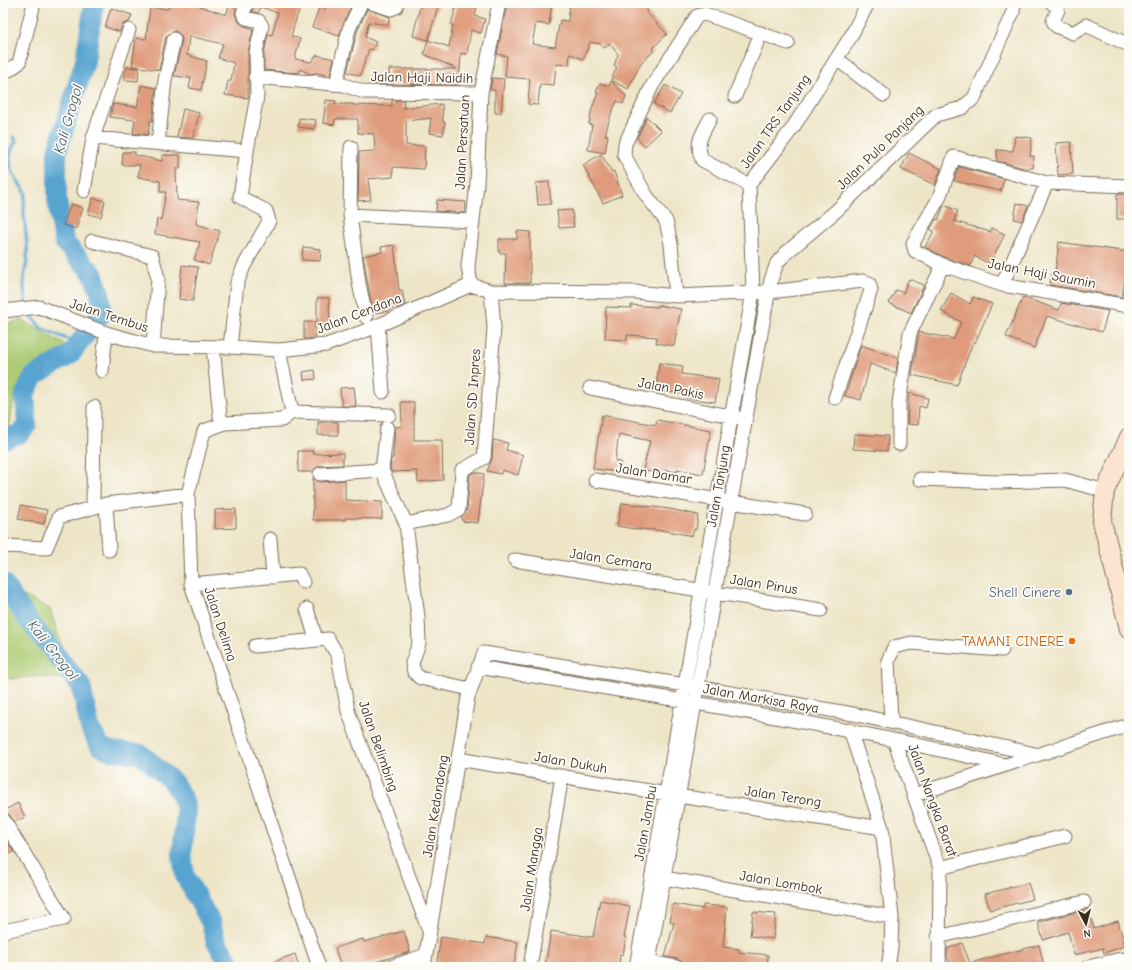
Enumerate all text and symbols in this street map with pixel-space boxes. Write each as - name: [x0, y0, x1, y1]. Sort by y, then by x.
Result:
- street label: Jalan Haji Naidih: [371, 68, 473, 87]
- street label: Jalan TRS Tanjung: [737, 71, 814, 172]
- water label: Kali Grogol: [50, 82, 87, 156]
- street label: Jalan Persatuan: [452, 94, 473, 190]
- street label: Jalan Pulo Panjang: [833, 102, 927, 193]
- street label: Jalan Haji Saumin: [987, 255, 1097, 292]
- street label: Jalan Cendana: [314, 290, 404, 337]
- street label: Jalan Tembus: [67, 295, 150, 336]
- street label: Jalan SD Inpres: [461, 348, 484, 446]
- street label: Jalan Pakis: [637, 374, 705, 403]
- street label: Jalan Tanjung: [703, 444, 734, 528]
- street label: Jalan Damar: [615, 459, 694, 488]
- street label: Jalan Cemara: [568, 545, 653, 574]
- street label: Jalan Pinus: [729, 571, 799, 598]
- place label: Shell Cinere: [989, 584, 1061, 601]
- street label: Jalan Delima: [201, 585, 241, 663]
- marker: Shell Cinere: [1064, 587, 1074, 597]
- water label: Kali Grogol: [24, 616, 82, 684]
- place label: TAMANI CINERE: [962, 633, 1064, 650]
- marker: TAMANI CINERE: [1067, 636, 1077, 646]
- street label: Jalan Markisa Raya: [702, 680, 820, 717]
- street label: Jalan Belimbing: [355, 698, 402, 794]
- street label: Jalan Nangka Barat: [904, 741, 961, 860]
- street label: Jalan Dukuh: [533, 748, 609, 777]
- street label: Jalan Kedondong: [419, 754, 452, 859]
- street label: Jalan Terong: [743, 782, 822, 811]
- street label: Jalan Jambu: [631, 784, 660, 862]
- street label: Jalan Mangga: [516, 826, 547, 912]
- street label: Jalan Lombok: [738, 867, 824, 898]
- north arrow: [1066, 904, 1106, 944]
- text: N: [1083, 927, 1092, 940]

